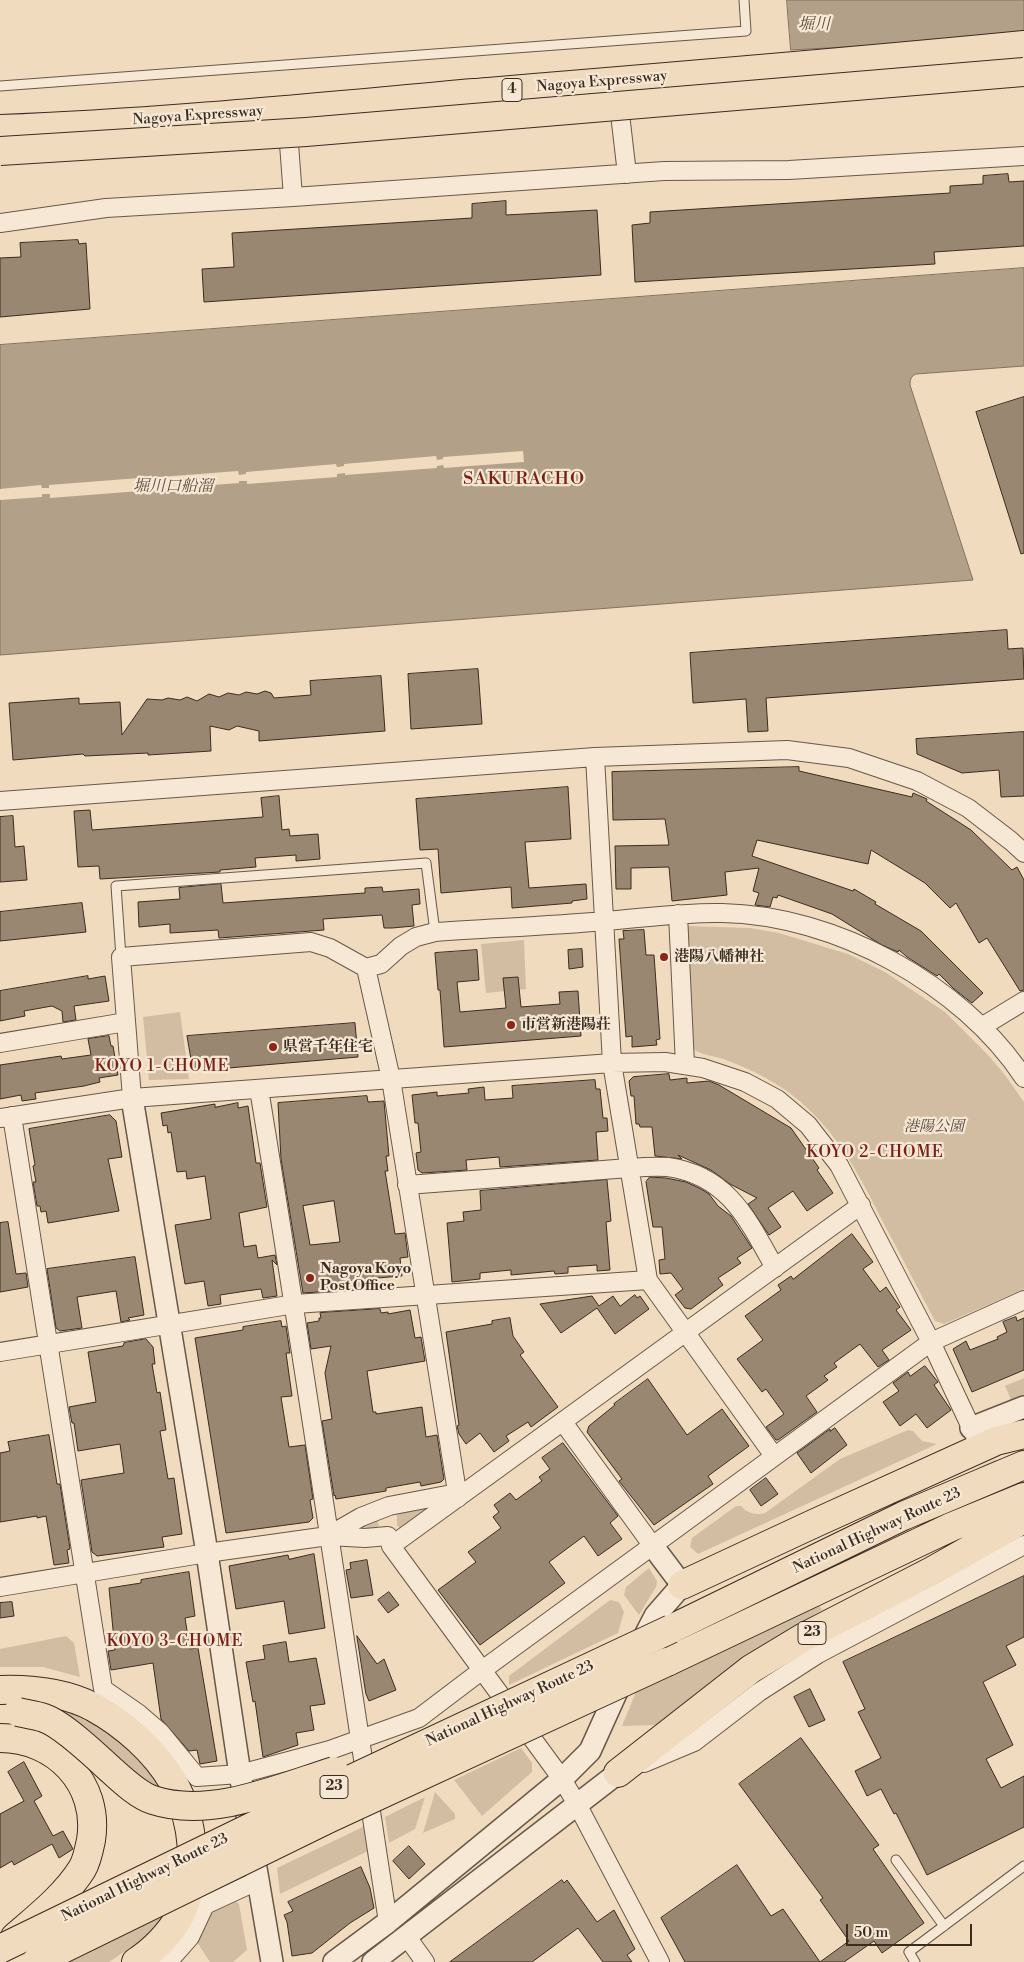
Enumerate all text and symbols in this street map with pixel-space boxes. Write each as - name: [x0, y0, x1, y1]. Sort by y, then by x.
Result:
- water label: 堀川: [798, 15, 830, 35]
- street label: Nagoya Expressway: [536, 67, 668, 97]
- road number: 4: [502, 78, 522, 102]
- street label: Nagoya Expressway: [132, 102, 264, 130]
- district label: SAKURACHO: [462, 469, 586, 491]
- water label: 堀川口船溜: [133, 477, 213, 497]
- place label: 港陽八幡神社: [674, 948, 764, 966]
- marker: 港陽八幡神社: [658, 951, 670, 963]
- place label: 市営新港陽荘: [521, 1016, 611, 1034]
- marker: 市営新港陽荘: [505, 1019, 517, 1031]
- place label: 県営千年住宅: [283, 1038, 373, 1056]
- marker: 県営千年住宅: [267, 1041, 279, 1053]
- district label: KOYO 1-CHOME: [93, 1057, 231, 1077]
- park label: 港陽公園: [904, 1118, 964, 1136]
- district label: KOYO 2-CHOME: [805, 1143, 945, 1163]
- place label: Nagoya Koyo Post Office: [320, 1260, 411, 1295]
- marker: Nagoya Koyo Post Office: [304, 1272, 316, 1284]
- street label: National Highway Route 23: [790, 1484, 964, 1578]
- road number: 23: [798, 1622, 826, 1645]
- district label: KOYO 3-CHOME: [105, 1632, 245, 1652]
- street label: National Highway Route 23: [423, 1657, 597, 1751]
- road number: 23: [320, 1775, 348, 1798]
- street label: National Highway Route 23: [59, 1830, 231, 1926]
- scale bar: [849, 1914, 975, 1946]
- text: 50 m: [854, 1923, 888, 1942]

